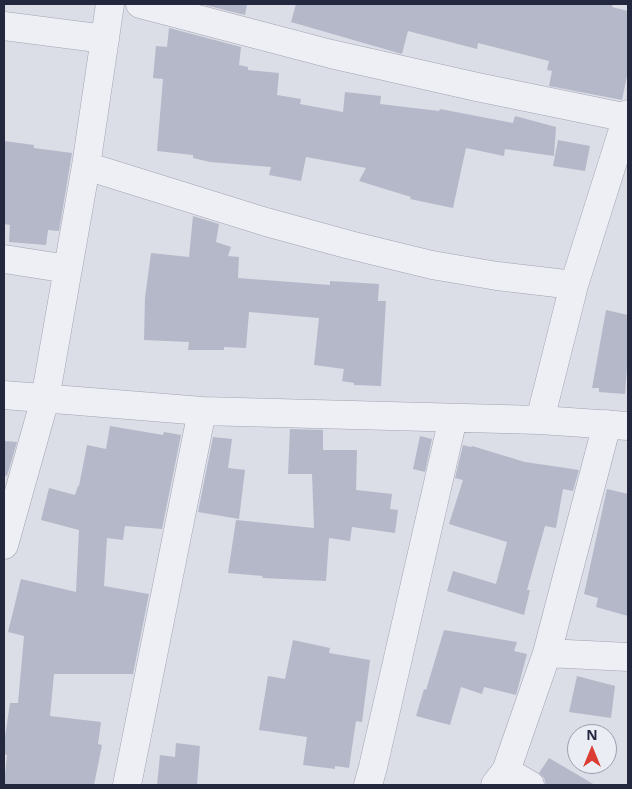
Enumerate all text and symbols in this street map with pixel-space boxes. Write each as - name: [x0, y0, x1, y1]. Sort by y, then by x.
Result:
- north arrow: [567, 724, 617, 774]
- text: N: [586, 725, 598, 744]

